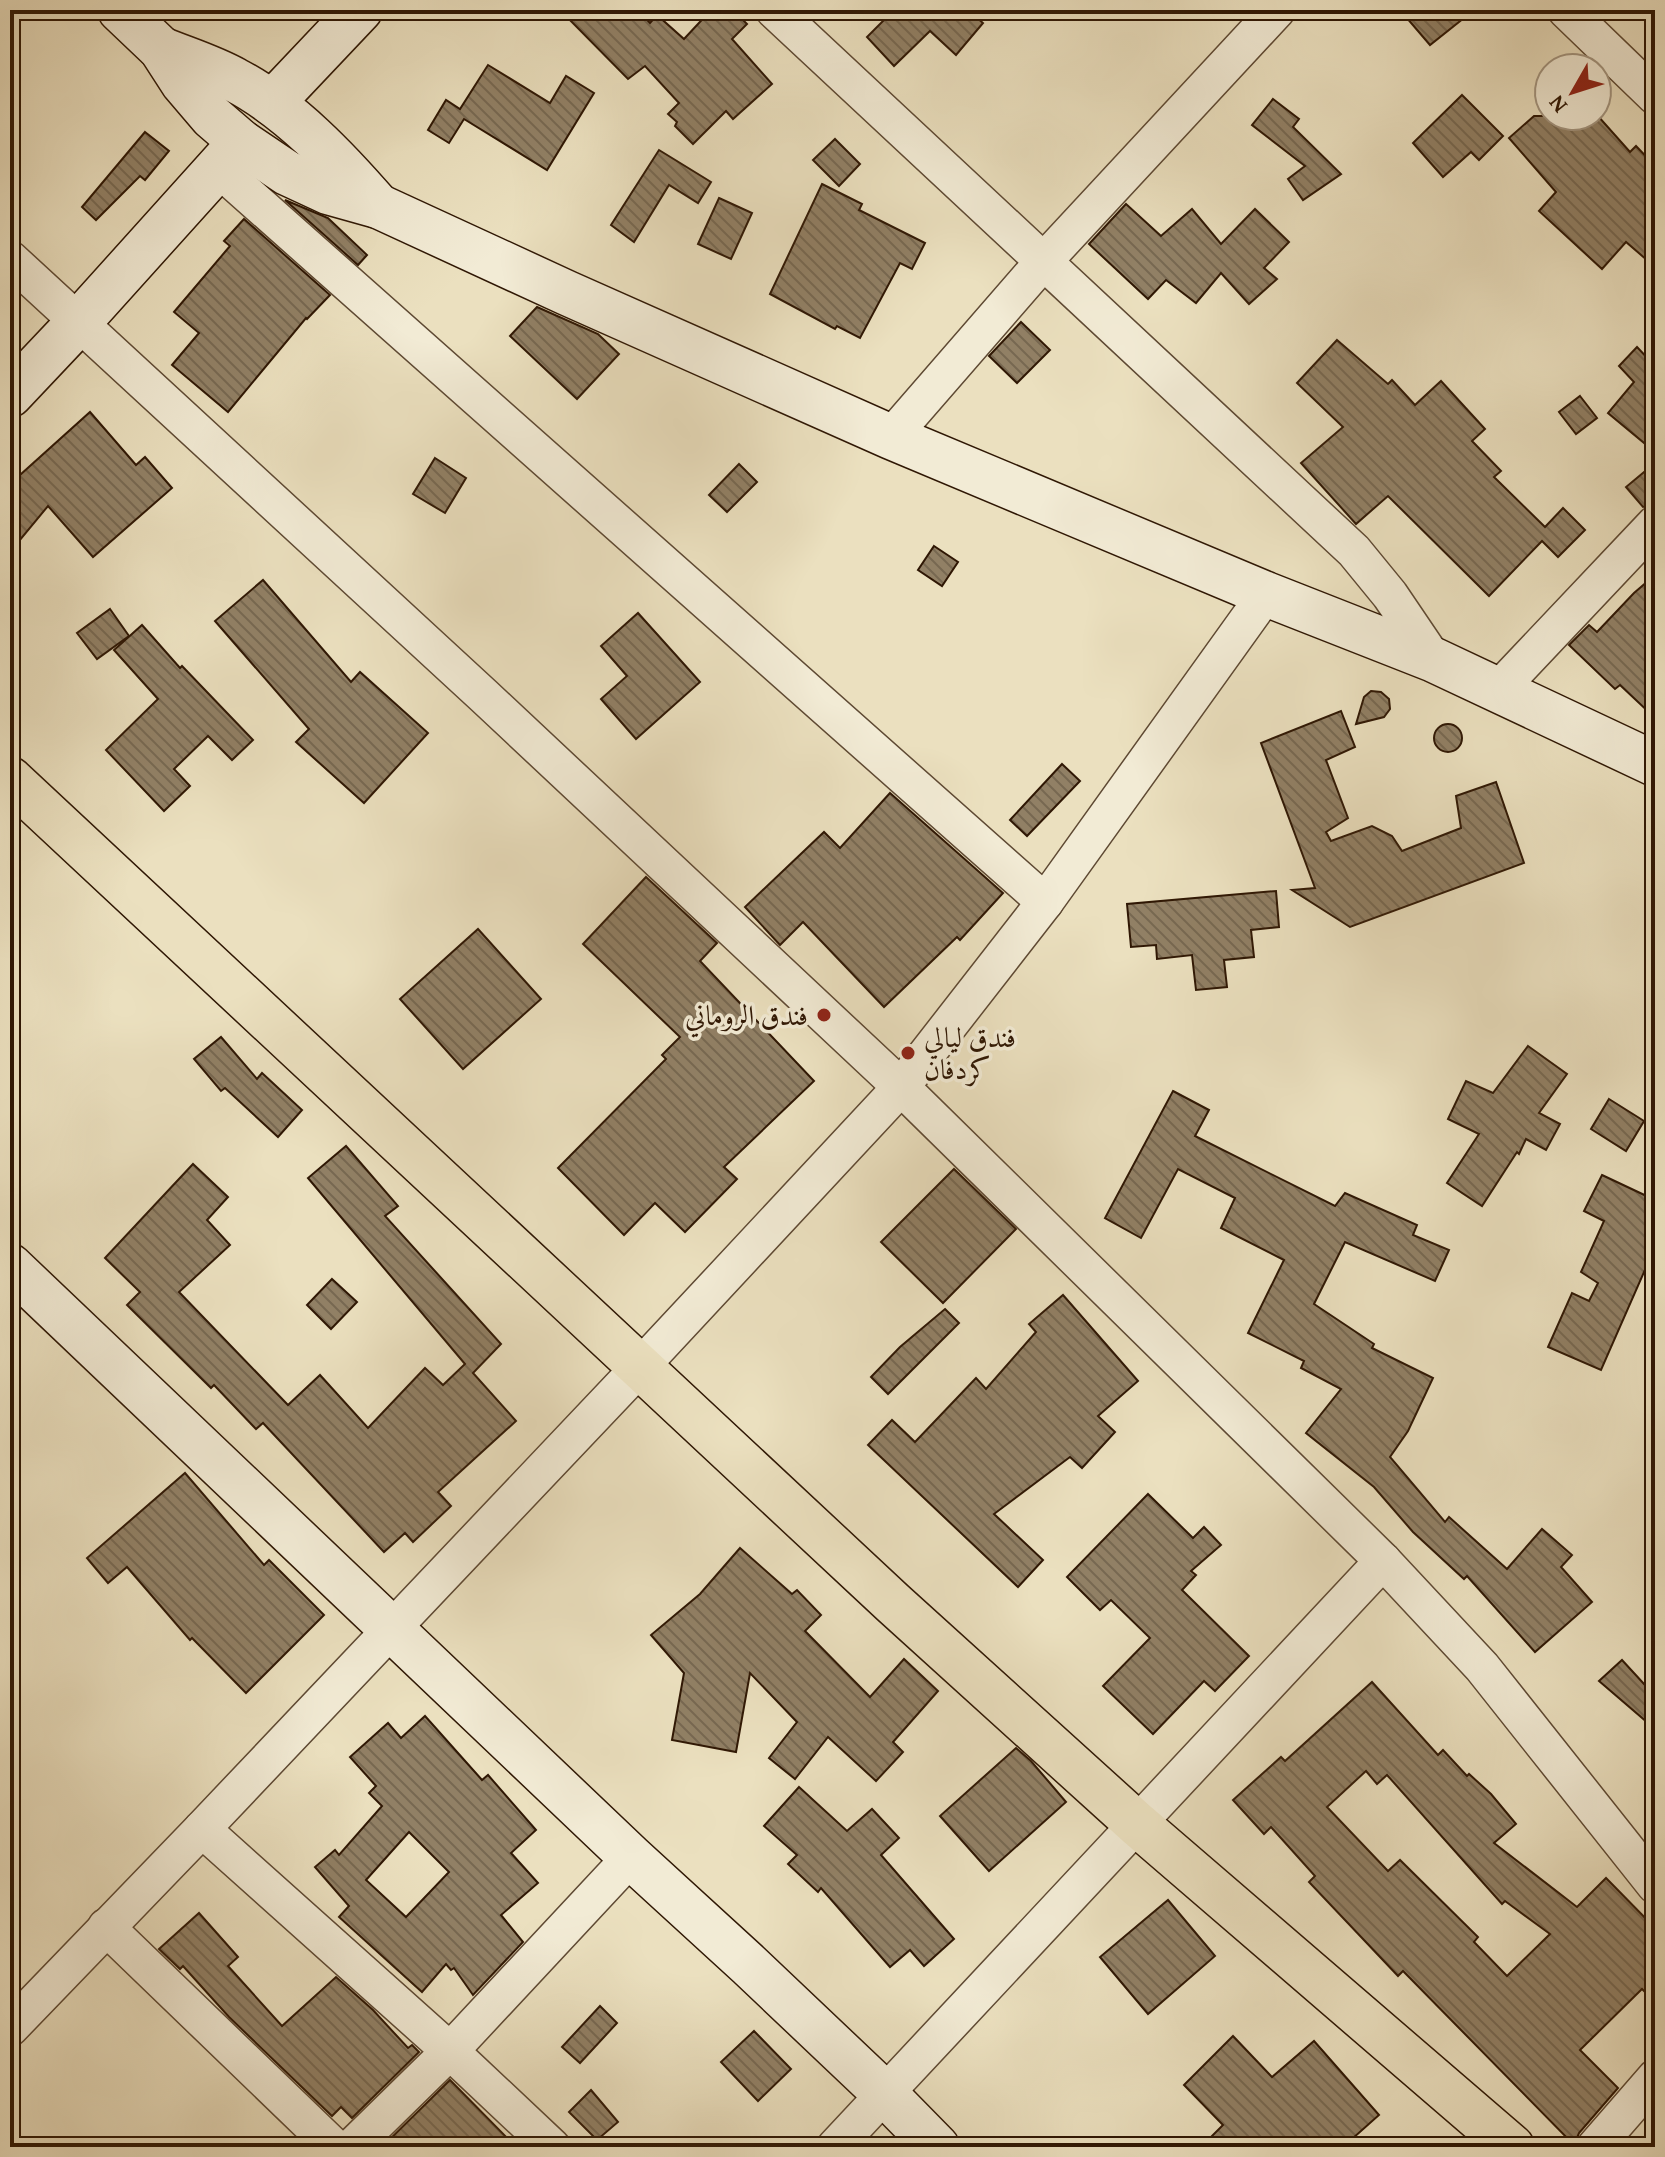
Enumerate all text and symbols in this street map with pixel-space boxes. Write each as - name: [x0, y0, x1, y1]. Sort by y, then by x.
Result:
- north arrow: [1533, 52, 1613, 132]
- text: N: [1540, 89, 1575, 120]
- place label: فندق الروماني: [685, 994, 808, 1038]
- marker: فندق الروماني: [815, 1006, 833, 1024]
- place label: فندق ليالي كردفان: [924, 1016, 1016, 1089]
- marker: فندق ليالي كردفان: [899, 1044, 917, 1062]

